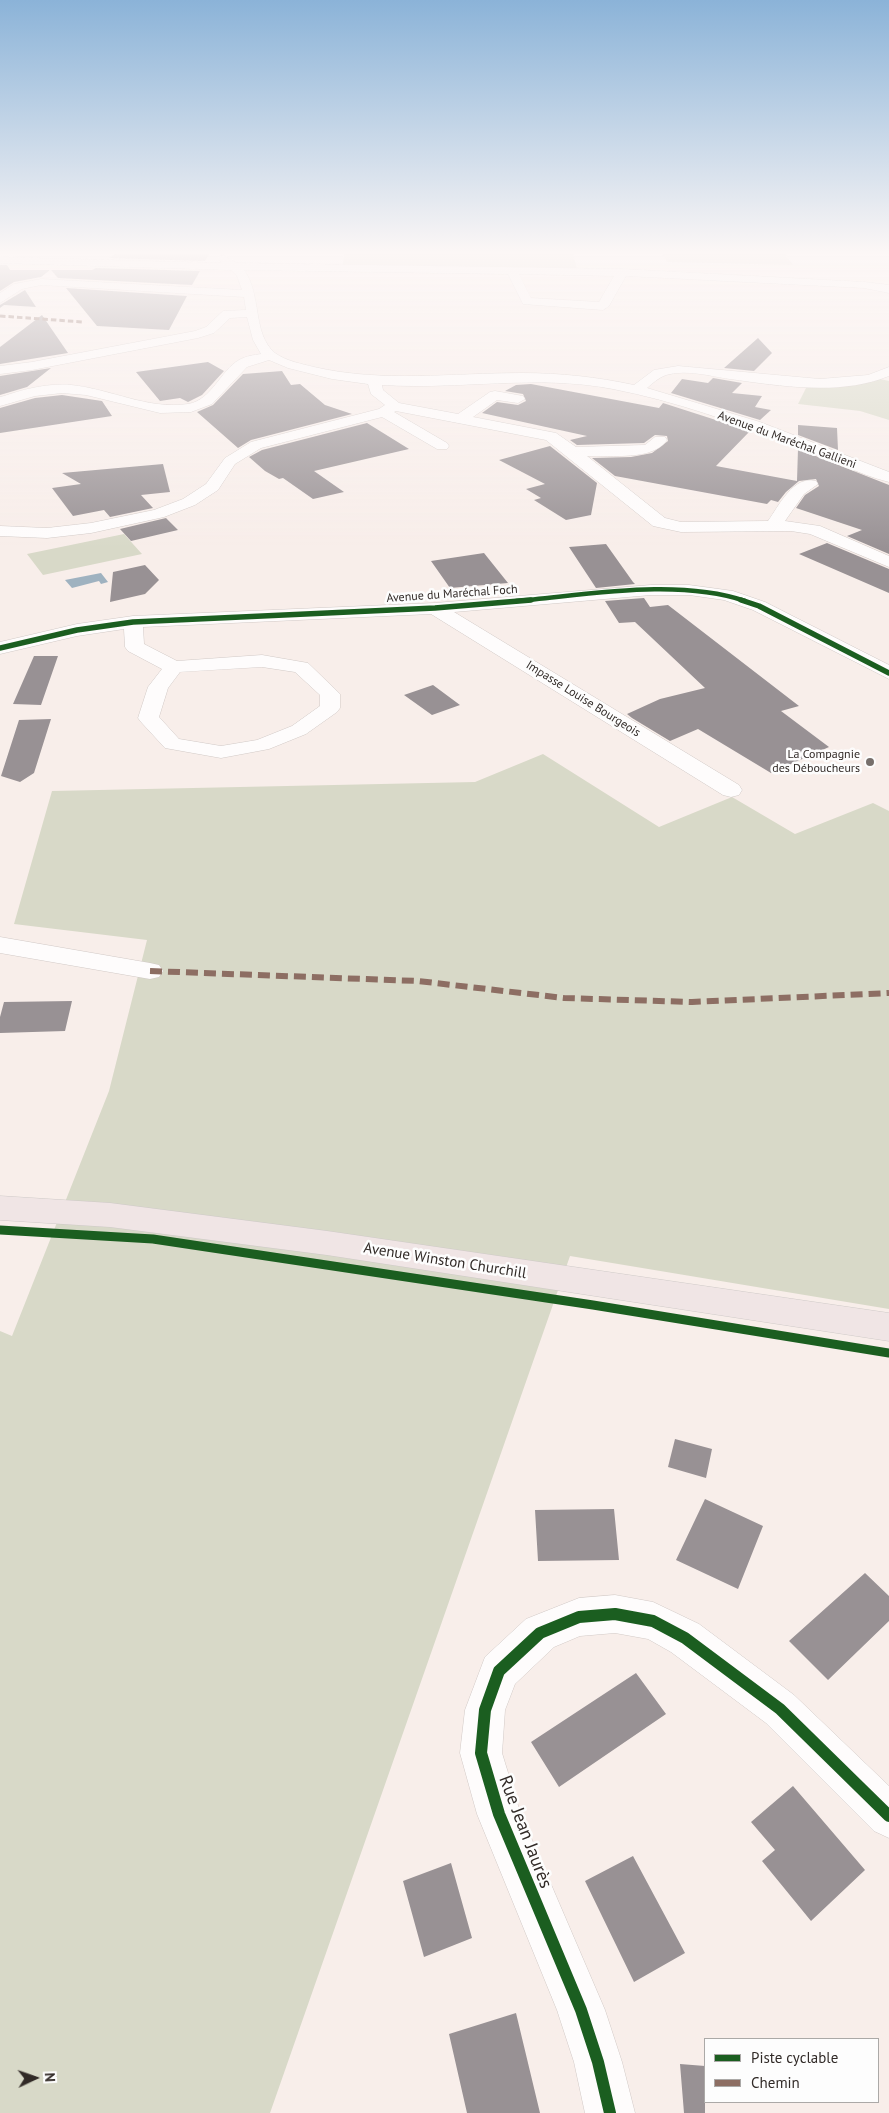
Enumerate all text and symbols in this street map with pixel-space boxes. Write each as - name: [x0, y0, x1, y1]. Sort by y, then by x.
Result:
- street label: Avenue du Maréchal Gallieni: [716, 408, 858, 472]
- street label: Avenue du Maréchal Foch: [386, 582, 518, 606]
- street label: Impasse Louise Bourgeois: [523, 658, 643, 740]
- place label: La Compagnie des Déboucheurs: [772, 748, 860, 776]
- marker: La Compagnie des Déboucheurs: [864, 756, 876, 768]
- street label: Avenue Winston Churchill: [362, 1239, 528, 1283]
- street label: Rue Jean Jaurès: [494, 1773, 556, 1891]
- legend: [704, 2038, 879, 2103]
- text: Piste cyclable: [751, 2048, 838, 2067]
- north arrow: [10, 2053, 60, 2103]
- text: N: [41, 2072, 59, 2082]
- text: Chemin: [751, 2073, 800, 2092]

